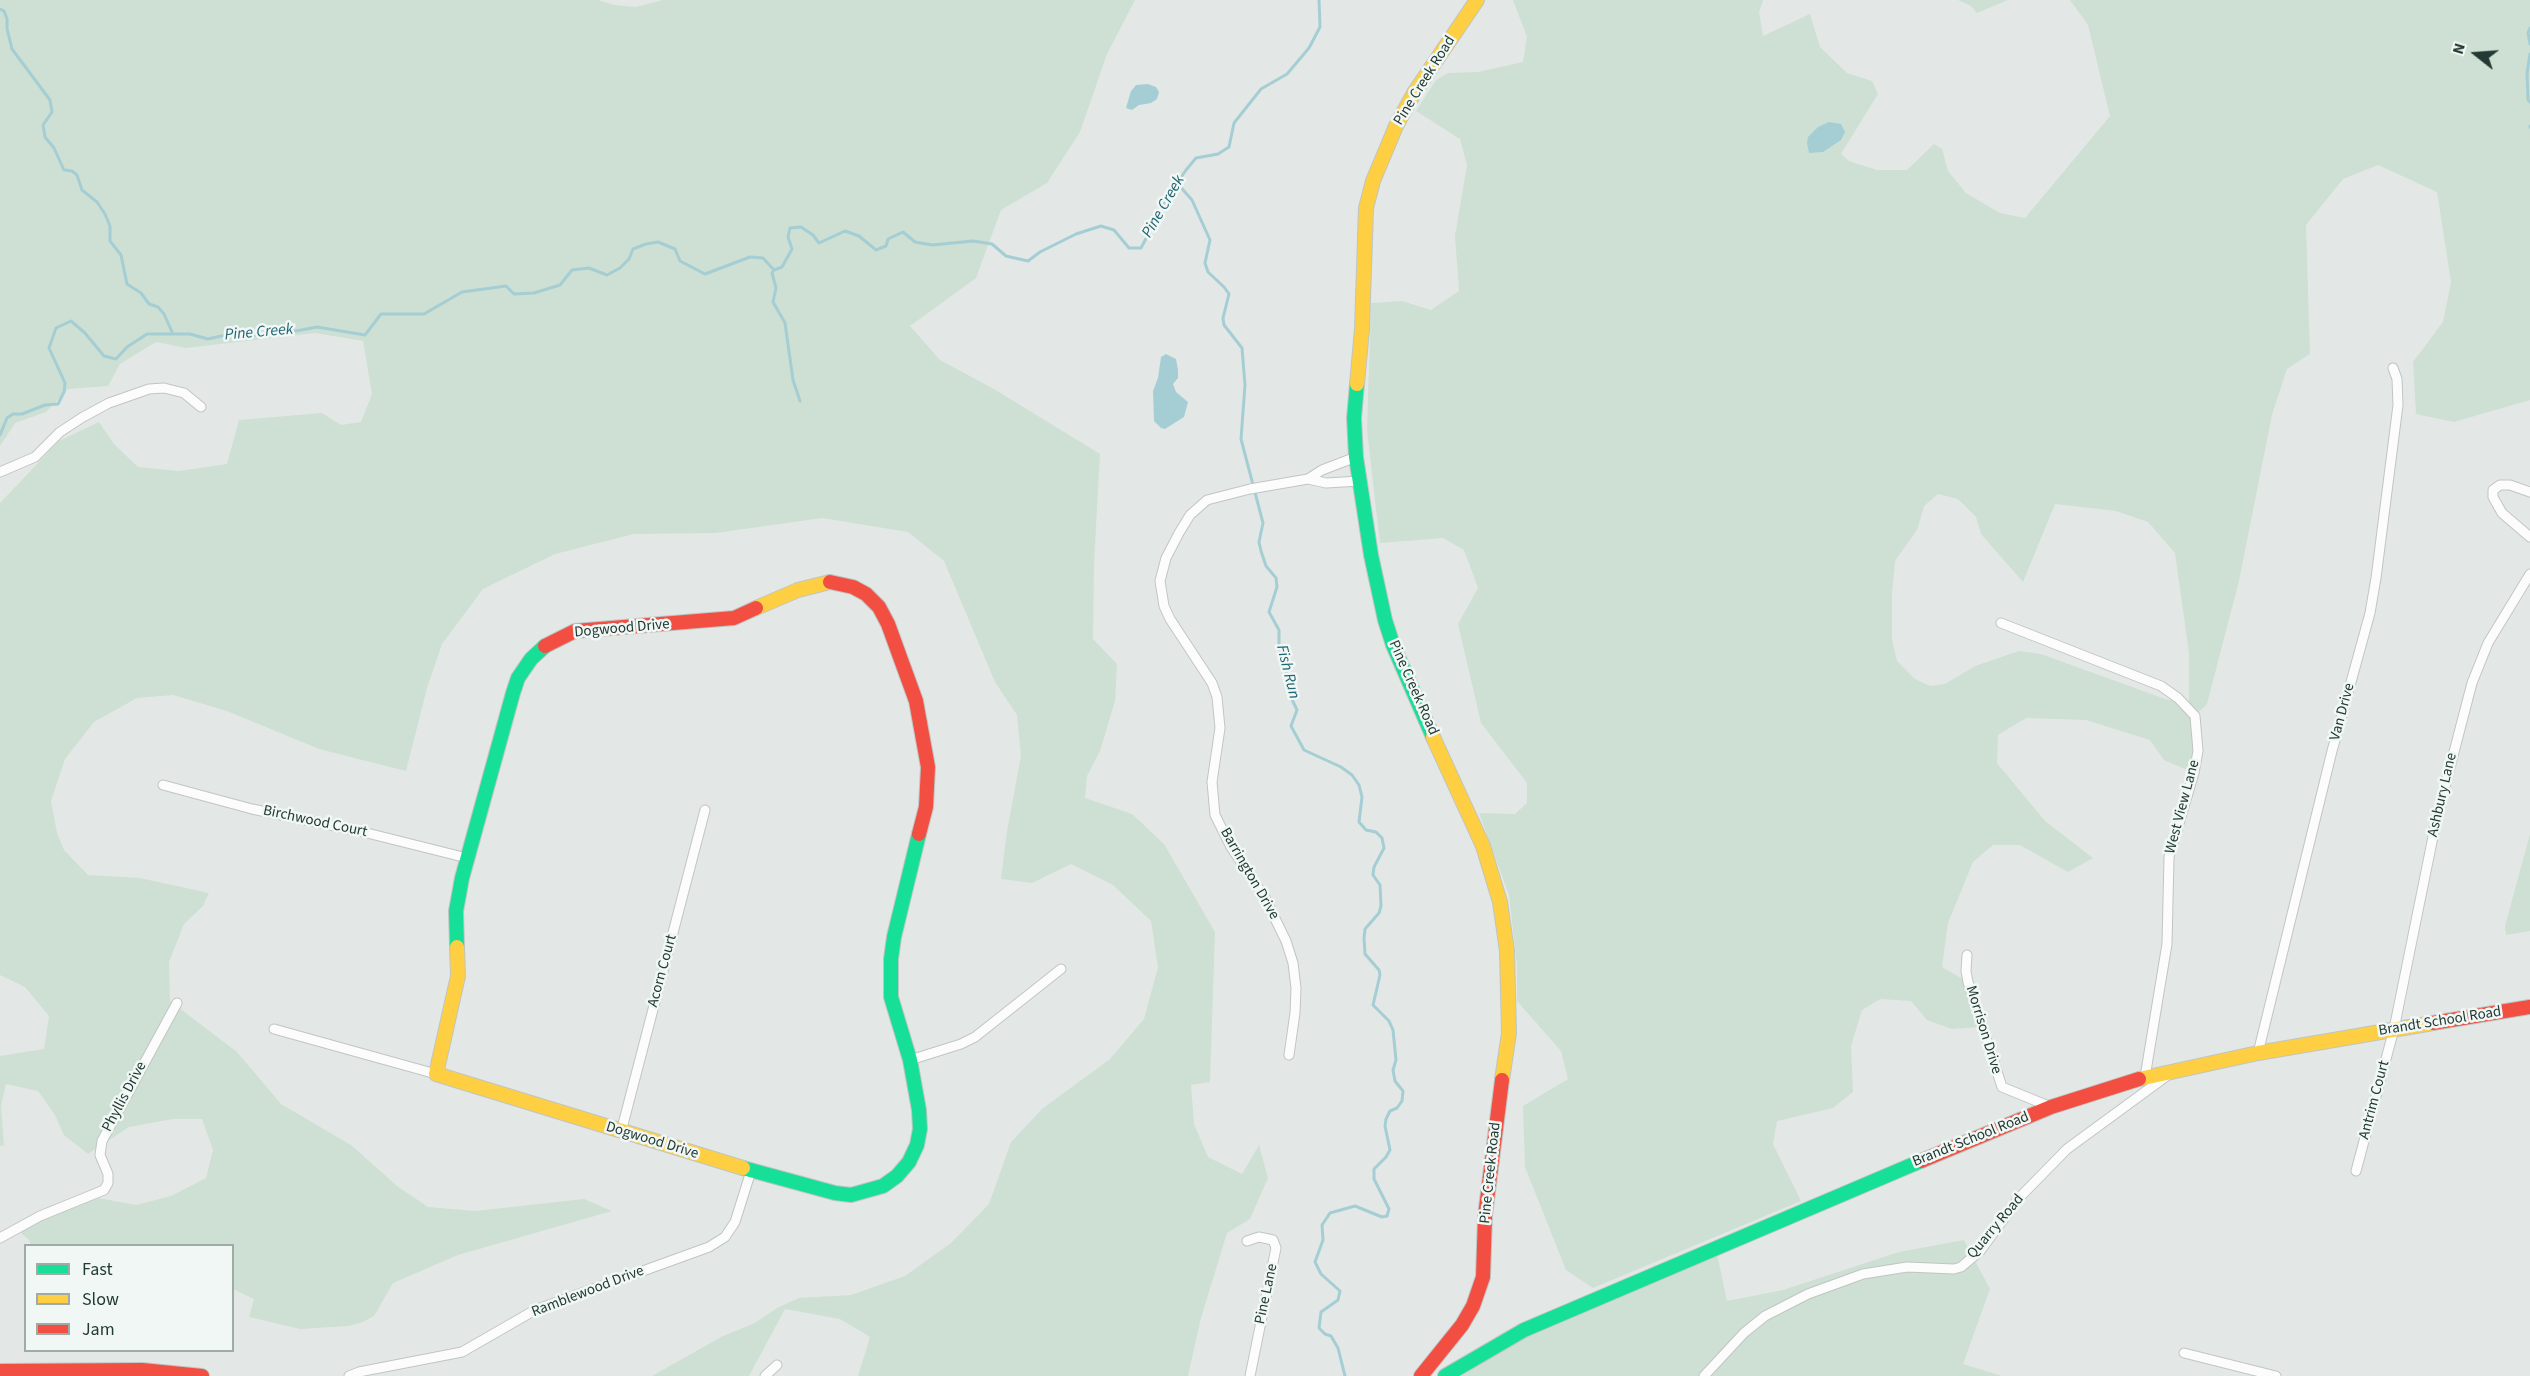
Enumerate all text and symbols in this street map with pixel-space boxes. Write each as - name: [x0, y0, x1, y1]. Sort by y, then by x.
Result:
- north arrow: [2446, 24, 2506, 84]
- street label: Pine Creek Road: [1390, 33, 1460, 129]
- text: N: [2447, 40, 2471, 57]
- water label: Pine Creek: [1138, 172, 1190, 242]
- water label: Pine Creek: [224, 320, 294, 346]
- street label: Dogwood Drive: [574, 616, 670, 642]
- street label: Pine Creek Road: [1384, 638, 1442, 738]
- water label: Fish Run: [1271, 643, 1303, 701]
- street label: Van Drive: [2327, 681, 2359, 743]
- street label: Ashbury Lane: [2425, 751, 2461, 839]
- street label: West View Lane: [2162, 758, 2204, 856]
- street label: Birchwood Court: [261, 802, 369, 842]
- street label: Barrington Drive: [1215, 825, 1283, 923]
- street label: Acorn Court: [645, 933, 681, 1009]
- street label: Morrison Drive: [1961, 984, 2005, 1076]
- street label: Brandt School Road: [2377, 1003, 2503, 1041]
- street label: Phyllis Drive: [99, 1059, 151, 1135]
- street label: Antrim Court: [2356, 1059, 2394, 1141]
- street label: Brandt School Road: [1910, 1108, 2032, 1172]
- street label: Dogwood Drive: [604, 1118, 700, 1164]
- street label: Pine Creek Road: [1477, 1121, 1505, 1225]
- street label: Quarry Road: [1964, 1191, 2028, 1263]
- legend: [24, 1244, 234, 1352]
- text: Fast: [82, 1257, 113, 1282]
- street label: Ramblewood Drive: [529, 1262, 647, 1322]
- street label: Pine Lane: [1252, 1262, 1282, 1326]
- text: Slow: [82, 1287, 119, 1312]
- text: Jam: [82, 1317, 115, 1342]

